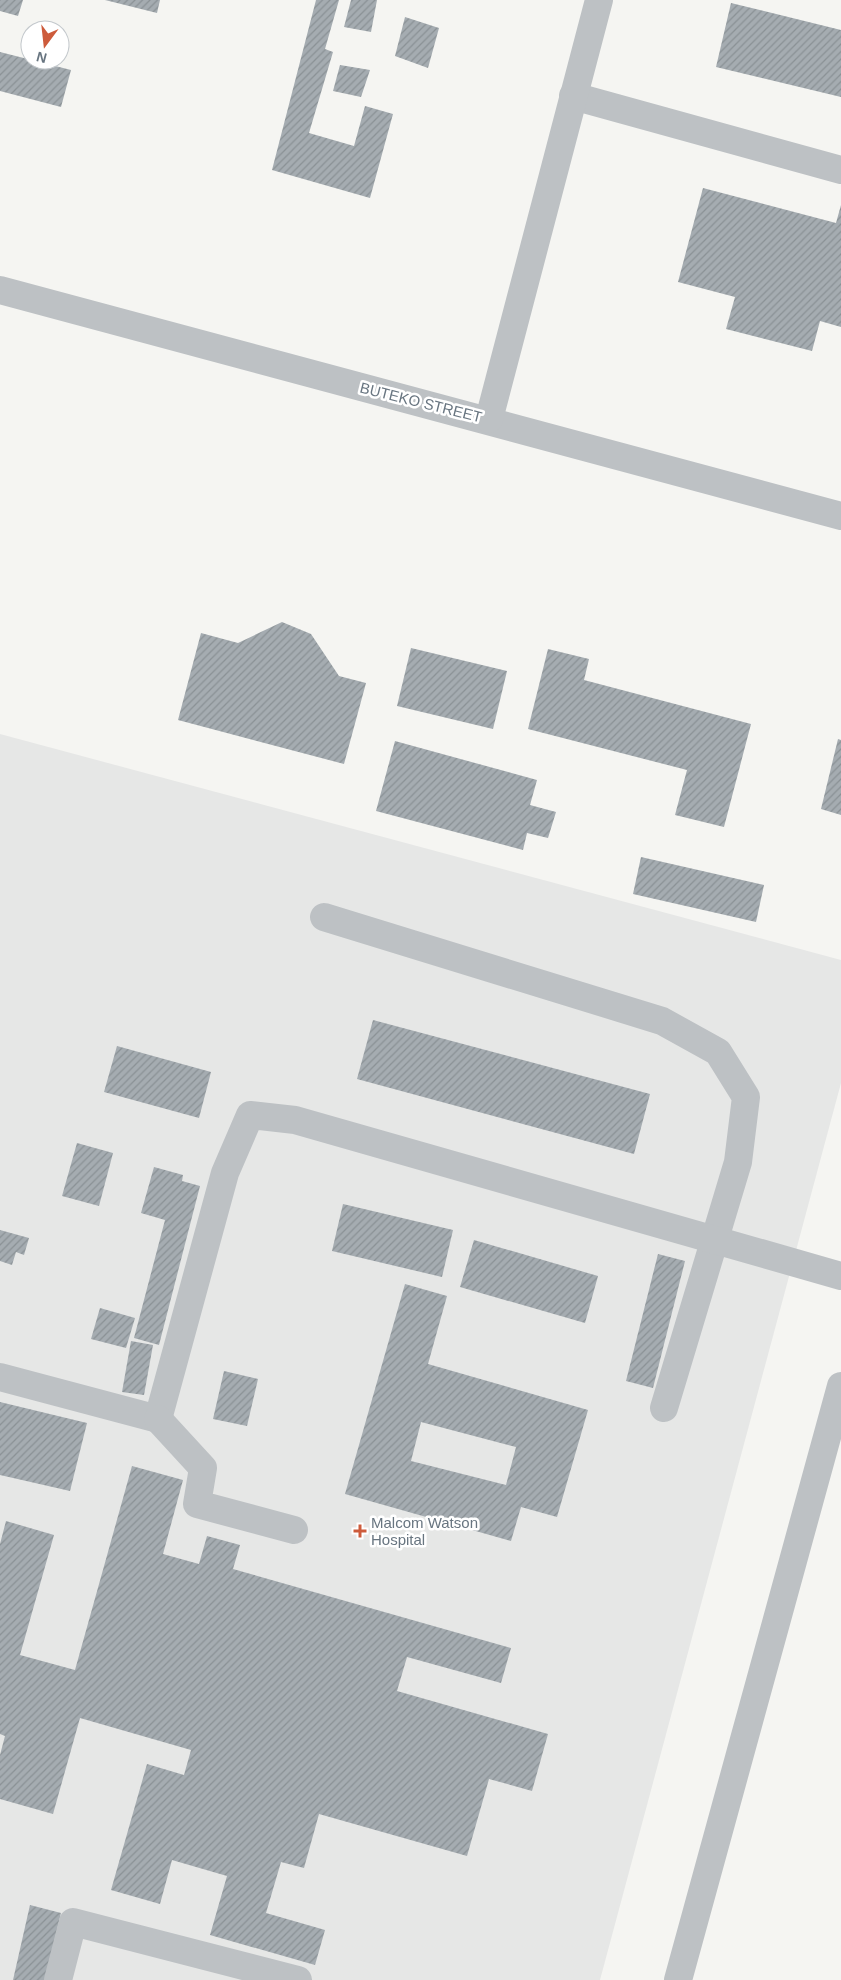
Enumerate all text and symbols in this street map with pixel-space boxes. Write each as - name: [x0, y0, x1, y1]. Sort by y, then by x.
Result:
- north arrow: [20, 20, 70, 70]
- text: N: [35, 49, 49, 67]
- street label: BUTEKO STREET: [358, 379, 484, 425]
- place label: Malcom Watson Hospital: [371, 1514, 478, 1548]
- marker: Malcom Watson Hospital: [353, 1524, 367, 1538]

